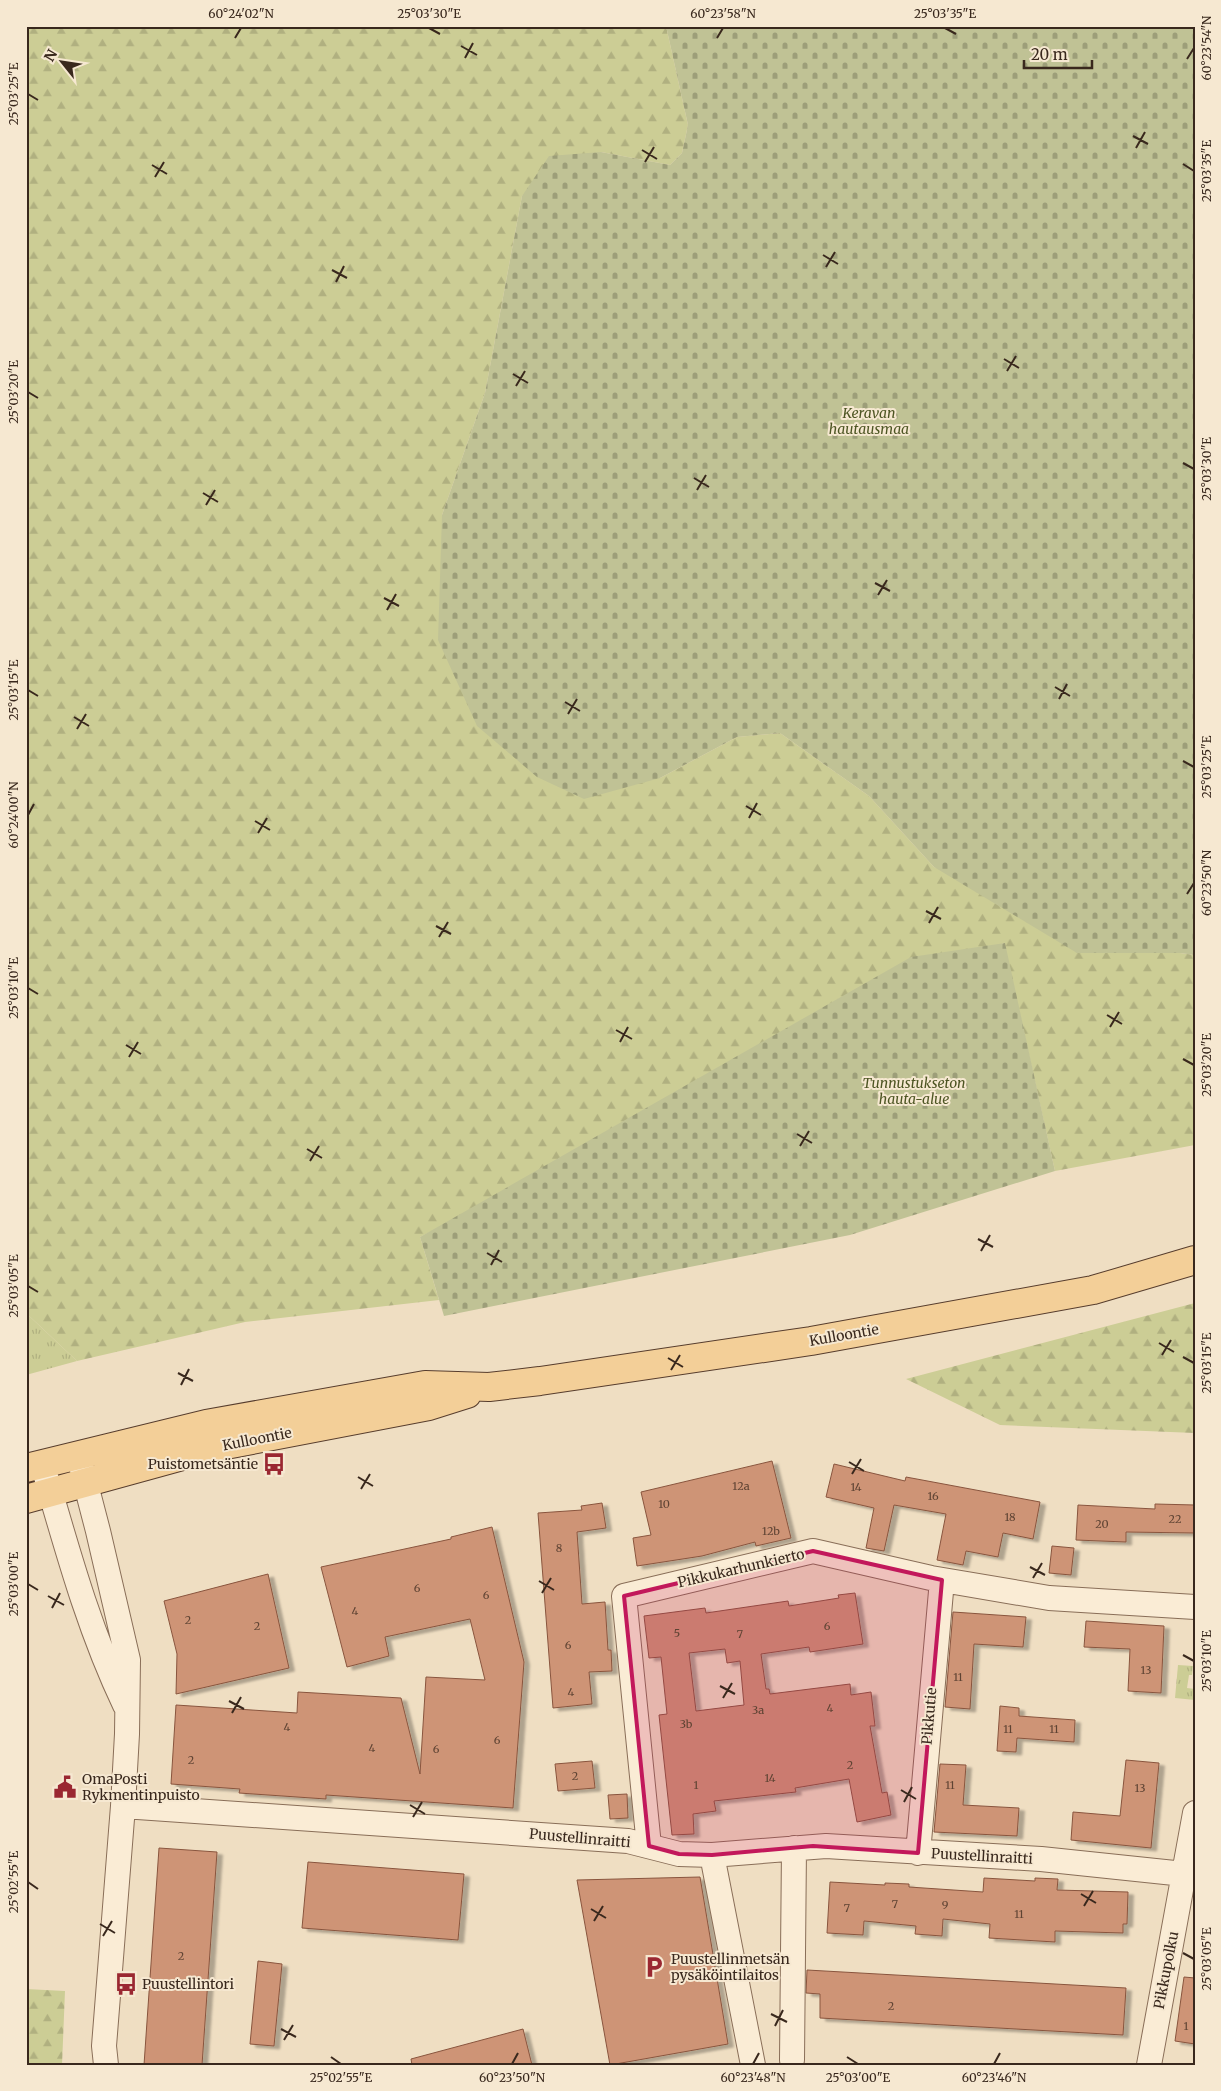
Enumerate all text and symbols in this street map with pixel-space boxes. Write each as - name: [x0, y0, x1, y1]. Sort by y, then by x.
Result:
- text: 60°24'02"N: [208, 6, 275, 21]
- text: 25°03'30"E: [397, 6, 461, 21]
- text: 60°23'58"N: [690, 6, 756, 21]
- text: 25°03'35"E: [914, 6, 976, 21]
- text: 60°23'54"N: [1199, 15, 1214, 80]
- north arrow: [38, 38, 88, 88]
- scale bar: [1024, 38, 1091, 70]
- text: 20 m: [1031, 45, 1068, 64]
- text: N: [40, 46, 61, 65]
- text: 25°03'25"E: [6, 62, 21, 125]
- text: 25°03'35"E: [1199, 140, 1214, 202]
- text: 25°03'20"E: [6, 360, 21, 424]
- park label: Keravan hautausmaa: [829, 404, 909, 438]
- text: 25°03'30"E: [1199, 437, 1214, 501]
- text: 25°03'15"E: [6, 659, 21, 720]
- text: 25°03'25"E: [1199, 735, 1214, 798]
- text: 60°24'00"N: [6, 781, 21, 848]
- text: 60°23'50"N: [1199, 849, 1214, 916]
- text: 25°03'10"E: [6, 957, 21, 1019]
- text: 25°03'20"E: [1199, 1033, 1214, 1097]
- park label: Tunnustukseton hauta-alue: [863, 1074, 965, 1108]
- text: 25°03'05"E: [6, 1254, 21, 1317]
- street label: Kulloontie: [808, 1320, 880, 1350]
- text: 25°03'15"E: [1199, 1332, 1214, 1393]
- street label: Kulloontie: [221, 1423, 293, 1455]
- bus stop icon: Puistometsäntie: [261, 1451, 287, 1477]
- place label: Puistometsäntie: [148, 1455, 258, 1473]
- house number: 12a: [732, 1479, 750, 1493]
- house number: 14: [850, 1480, 862, 1494]
- house number: 16: [927, 1489, 939, 1503]
- house number: 10: [658, 1497, 670, 1511]
- house number: 18: [1004, 1510, 1016, 1524]
- house number: 22: [1169, 1512, 1181, 1526]
- house number: 20: [1095, 1517, 1109, 1531]
- house number: 12b: [762, 1524, 780, 1538]
- house number: 8: [556, 1541, 563, 1555]
- street label: Pikkukarhunkierto: [676, 1545, 806, 1591]
- text: 25°03'00"E: [6, 1551, 21, 1616]
- house number: 6: [414, 1581, 421, 1595]
- house number: 6: [483, 1588, 490, 1602]
- house number: 4: [352, 1604, 359, 1618]
- house number: 2: [185, 1613, 191, 1627]
- house number: 2: [254, 1619, 260, 1633]
- house number: 6: [824, 1619, 831, 1633]
- house number: 5: [674, 1626, 680, 1640]
- house number: 7: [737, 1627, 743, 1641]
- text: 25°03'10"E: [1199, 1630, 1214, 1692]
- house number: 6: [565, 1638, 572, 1652]
- house number: 13: [1141, 1663, 1151, 1677]
- house number: 11: [953, 1670, 963, 1684]
- house number: 4: [568, 1685, 575, 1699]
- street label: Pikkutie: [918, 1687, 940, 1745]
- house number: 4: [827, 1701, 834, 1715]
- house number: 3a: [752, 1703, 764, 1717]
- house number: 3b: [680, 1717, 693, 1731]
- house number: 4: [284, 1720, 291, 1734]
- house number: 11: [1003, 1722, 1013, 1736]
- house number: 11: [1049, 1722, 1059, 1736]
- house number: 6: [494, 1733, 501, 1747]
- house number: 4: [369, 1741, 376, 1755]
- house number: 6: [433, 1742, 440, 1756]
- house number: 2: [188, 1753, 194, 1767]
- house number: 2: [847, 1758, 853, 1772]
- house number: 2: [572, 1769, 578, 1783]
- place label: OmaPosti Rykmentinpuisto: [82, 1770, 200, 1804]
- house number: 14: [764, 1771, 776, 1785]
- public building icon: OmaPosti Rykmentinpuisto: [52, 1774, 78, 1800]
- house number: 1: [694, 1778, 699, 1792]
- house number: 11: [945, 1778, 955, 1792]
- house number: 13: [1135, 1781, 1145, 1795]
- street label: Puustellinraitti: [528, 1825, 632, 1851]
- street label: Puustellinraitti: [931, 1844, 1034, 1868]
- text: 25°02'55"E: [6, 1850, 21, 1913]
- house number: 7: [892, 1897, 898, 1911]
- house number: 9: [942, 1898, 949, 1912]
- house number: 7: [844, 1901, 850, 1915]
- house number: 11: [1014, 1907, 1024, 1921]
- text: 25°03'05"E: [1199, 1927, 1214, 1990]
- street label: Pikkupolku: [1150, 1929, 1182, 2010]
- house number: 2: [178, 1949, 184, 1963]
- place label: Puustellinmetsän pysäköintilaitos: [671, 1950, 790, 1984]
- parking icon: Puustellinmetsän pysäköintilaitos: [641, 1954, 667, 1980]
- bus stop icon: Puustellintori: [113, 1971, 139, 1997]
- place label: Puustellintori: [142, 1975, 235, 1993]
- house number: 2: [888, 1999, 894, 2013]
- house number: 1: [1184, 2019, 1189, 2033]
- text: 25°02'55"E: [310, 2070, 373, 2085]
- text: 60°23'50"N: [479, 2070, 546, 2085]
- text: 60°23'48"N: [720, 2070, 786, 2085]
- text: 25°03'00"E: [826, 2070, 891, 2085]
- text: 60°23'46"N: [962, 2070, 1027, 2085]

